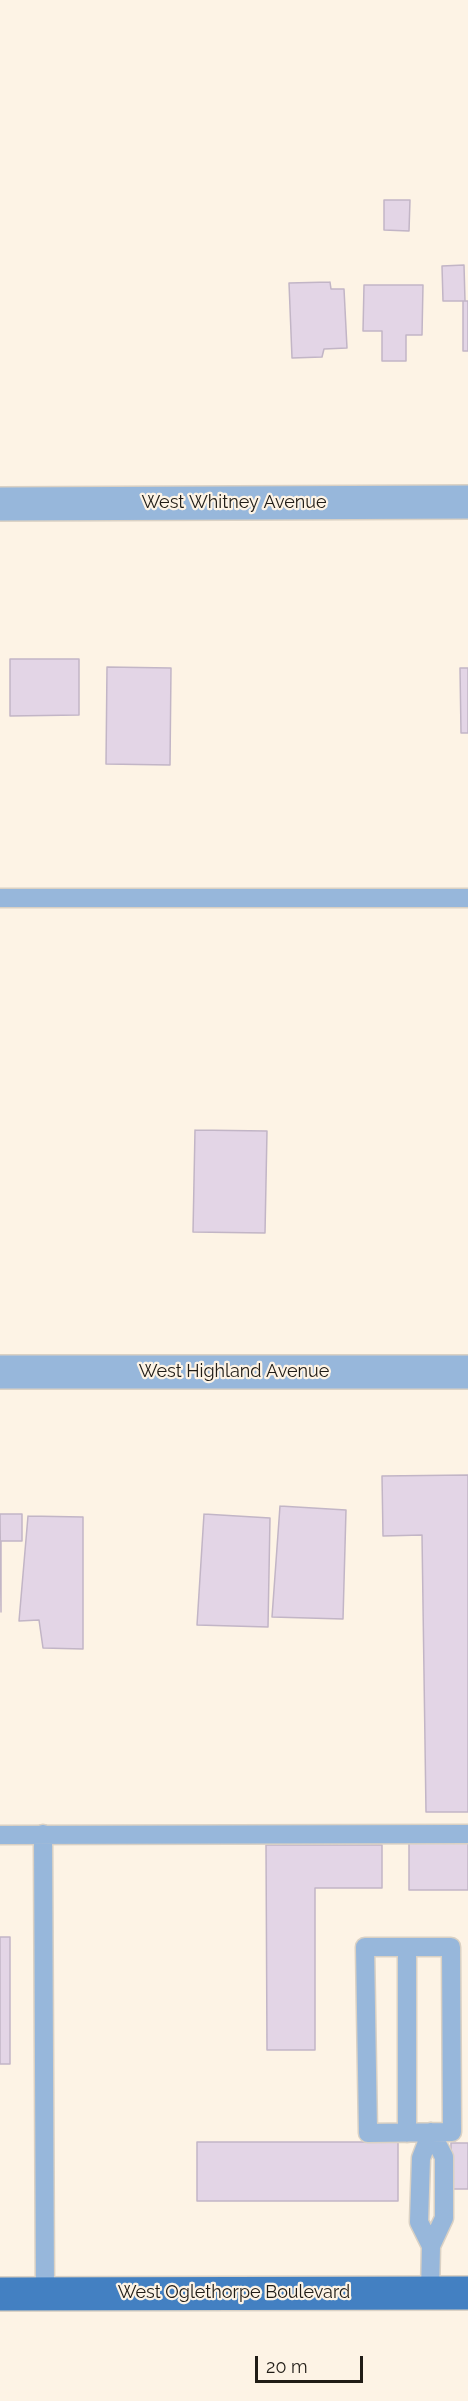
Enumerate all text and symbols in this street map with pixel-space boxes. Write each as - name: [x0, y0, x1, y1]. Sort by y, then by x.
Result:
- street label: West Whitney Avenue: [141, 492, 327, 514]
- street label: West Highland Avenue: [139, 1361, 329, 1383]
- street label: West Oglethorpe Boulevard: [118, 2282, 350, 2304]
- scale bar: [258, 2344, 366, 2382]
- text: 20 m: [266, 2356, 308, 2377]

